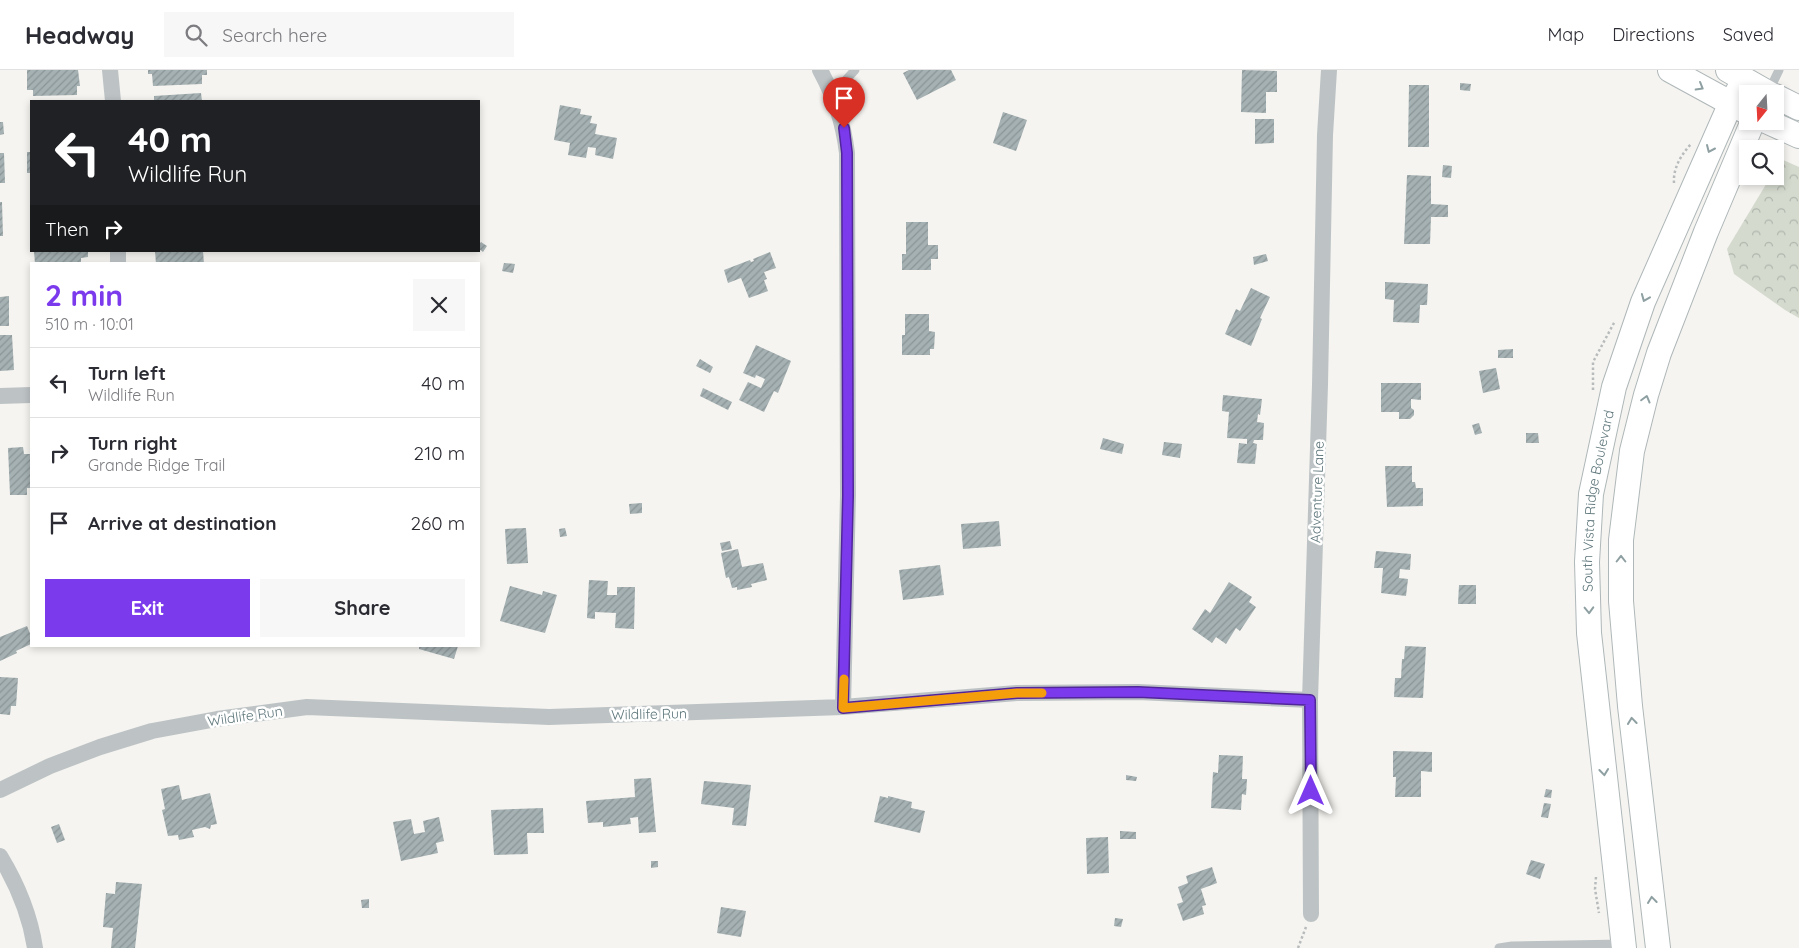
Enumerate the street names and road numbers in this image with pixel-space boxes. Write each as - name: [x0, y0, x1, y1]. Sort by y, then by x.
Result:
- street label: South Vista Ridge Boulevard: [1578, 408, 1618, 592]
- street label: Adventure Lane: [1306, 440, 1328, 543]
- street label: Wildlife Run: [206, 702, 284, 730]
- street label: Wildlife Run: [611, 704, 687, 724]

